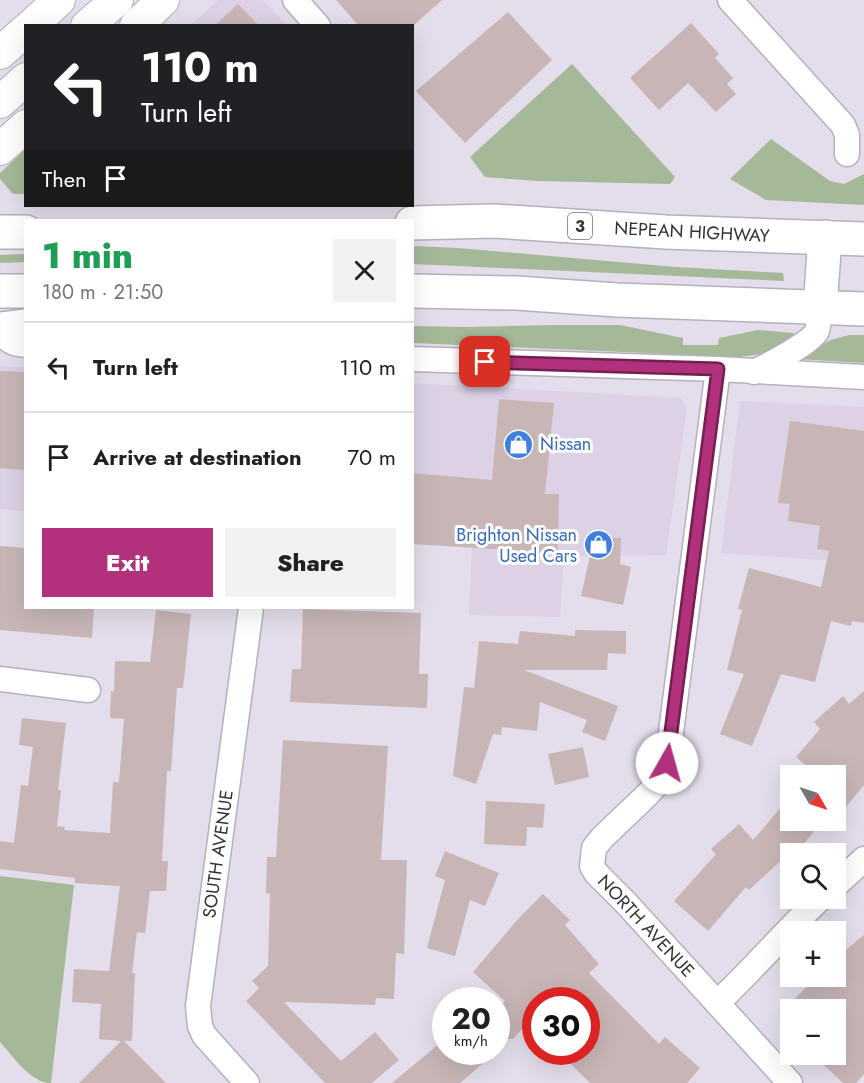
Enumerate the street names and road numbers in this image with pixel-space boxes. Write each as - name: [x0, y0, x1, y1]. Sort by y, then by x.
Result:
- road number: 3: [568, 213, 592, 239]
- street label: NEPEAN HIGHWAY: [614, 215, 771, 249]
- street label: SOUTH AVENUE: [196, 788, 240, 920]
- street label: NORTH AVENUE: [592, 869, 700, 983]

